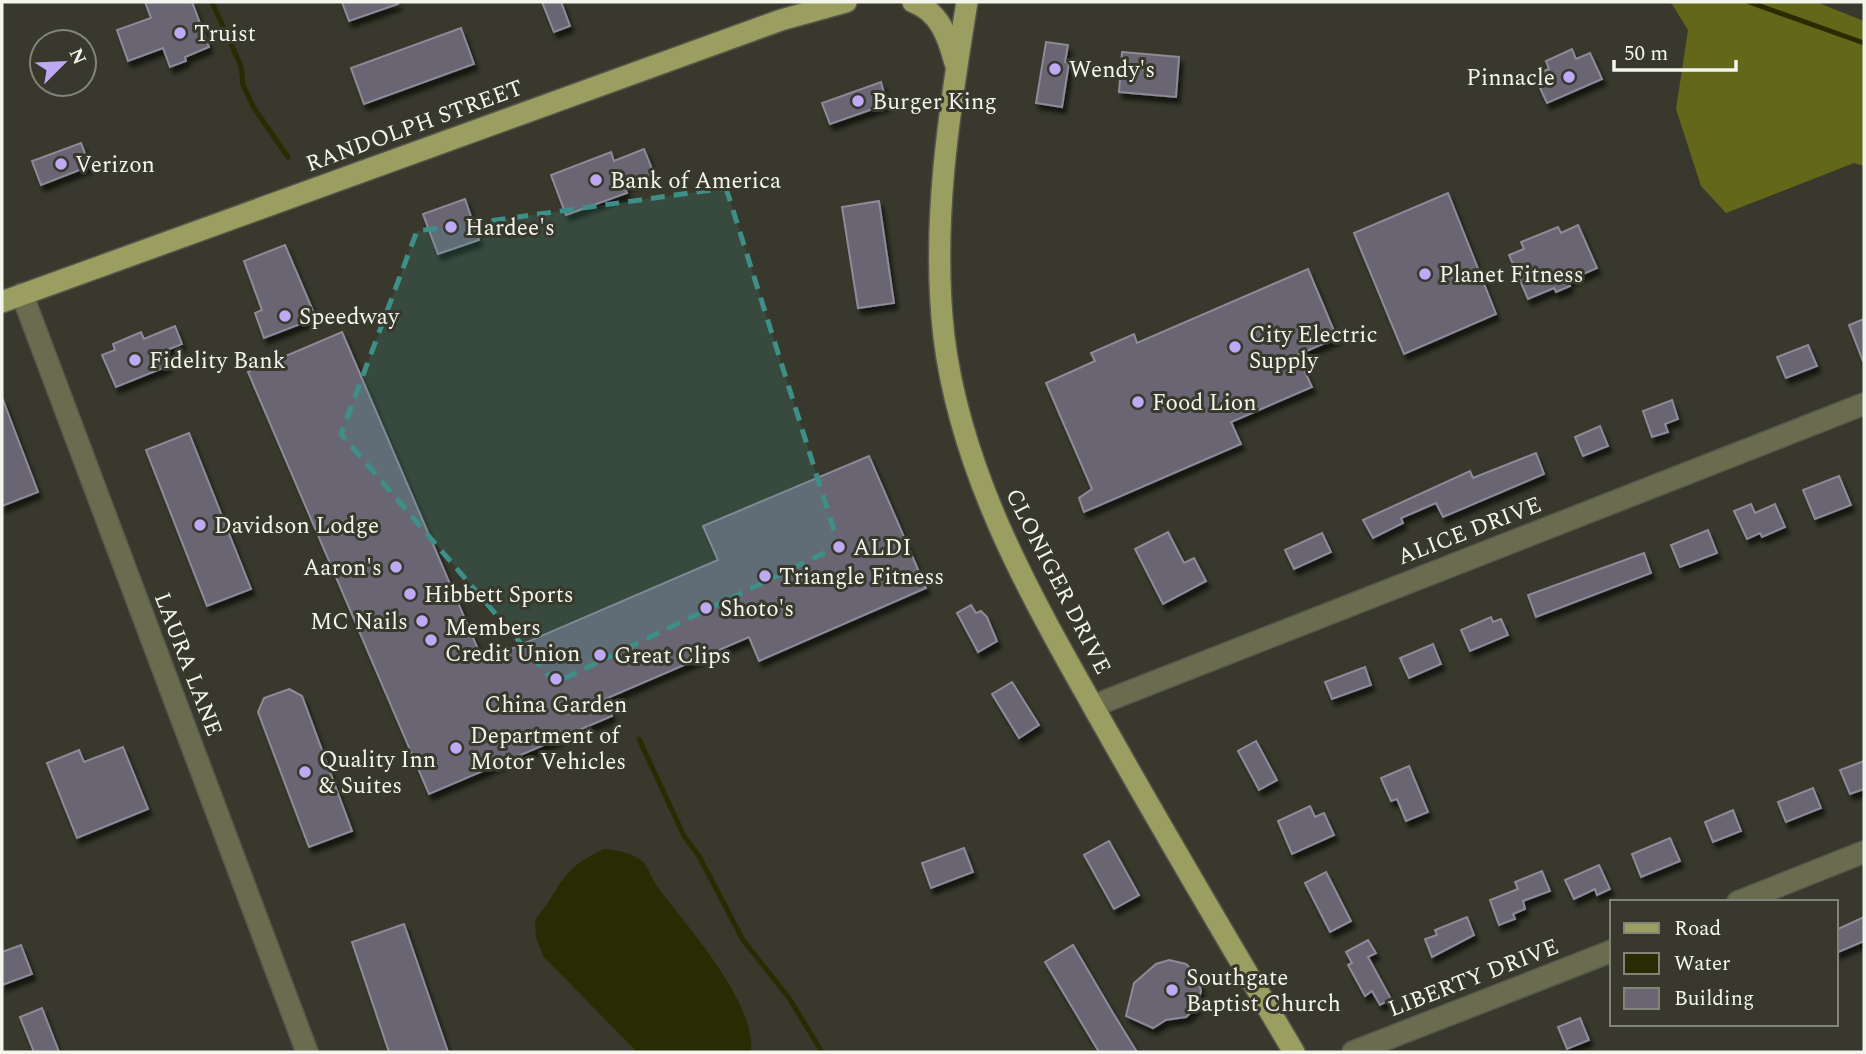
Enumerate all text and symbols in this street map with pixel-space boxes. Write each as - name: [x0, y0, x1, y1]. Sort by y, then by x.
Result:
- place label: Truist: [194, 17, 256, 52]
- marker: Truist: [172, 25, 188, 41]
- north arrow: [28, 28, 98, 98]
- scale bar: [1614, 28, 1736, 72]
- text: 50 m: [1624, 38, 1668, 70]
- text: N: [61, 44, 94, 70]
- place label: Wendy's: [1069, 53, 1155, 88]
- marker: Wendy's: [1047, 61, 1063, 77]
- place label: Pinnacle: [1466, 61, 1555, 96]
- marker: Pinnacle: [1561, 69, 1577, 85]
- street label: RANDOLPH STREET: [301, 71, 528, 182]
- place label: Burger King: [872, 85, 997, 120]
- marker: Burger King: [850, 93, 866, 109]
- place label: Verizon: [75, 148, 155, 183]
- marker: Verizon: [53, 156, 69, 172]
- place label: Bank of America: [610, 164, 781, 199]
- marker: Bank of America: [588, 172, 604, 188]
- place label: Hardee's: [465, 211, 555, 246]
- marker: Hardee's: [443, 219, 459, 235]
- place label: Planet Fitness: [1439, 258, 1584, 293]
- marker: Planet Fitness: [1417, 266, 1433, 282]
- place label: Speedway: [299, 300, 400, 335]
- marker: Speedway: [277, 308, 293, 324]
- place label: City Electric Supply: [1249, 318, 1377, 379]
- marker: City Electric Supply: [1227, 339, 1243, 355]
- place label: Fidelity Bank: [149, 344, 286, 379]
- marker: Fidelity Bank: [127, 352, 143, 368]
- place label: Food Lion: [1152, 386, 1257, 421]
- marker: Food Lion: [1130, 394, 1146, 410]
- street label: CLONIGER DRIVE: [996, 483, 1120, 681]
- street label: ALICE DRIVE: [1392, 488, 1547, 575]
- place label: Davidson Lodge: [214, 509, 379, 544]
- marker: Davidson Lodge: [192, 517, 208, 533]
- place label: ALDI: [853, 531, 911, 566]
- marker: ALDI: [831, 539, 847, 555]
- place label: Aaron's: [303, 551, 382, 586]
- marker: Aaron's: [388, 559, 404, 575]
- place label: Triangle Fitness: [779, 560, 944, 595]
- marker: Triangle Fitness: [757, 568, 773, 584]
- place label: Hibbett Sports: [424, 578, 574, 613]
- marker: Hibbett Sports: [402, 586, 418, 602]
- street label: LAURA LANE: [144, 587, 231, 742]
- place label: Shoto's: [720, 592, 794, 627]
- marker: Shoto's: [698, 600, 714, 616]
- place label: MC Nails: [310, 605, 408, 640]
- place label: Members Credit Union: [445, 611, 580, 672]
- marker: MC Nails: [414, 613, 430, 629]
- marker: Members Credit Union: [423, 632, 439, 648]
- place label: Great Clips: [614, 639, 731, 674]
- marker: Great Clips: [592, 647, 608, 663]
- marker: China Garden: [548, 671, 564, 687]
- place label: China Garden: [485, 688, 627, 723]
- place label: Department of Motor Vehicles: [470, 719, 626, 780]
- marker: Department of Motor Vehicles: [448, 740, 464, 756]
- place label: Quality Inn & Suites: [319, 743, 436, 804]
- marker: Quality Inn & Suites: [297, 764, 313, 780]
- legend: [1610, 900, 1838, 1026]
- text: Road: [1674, 913, 1721, 945]
- street label: LIBERTY DRIVE: [1383, 930, 1564, 1027]
- text: Water: [1674, 948, 1730, 980]
- place label: Southgate Baptist Church: [1186, 961, 1341, 1022]
- marker: Southgate Baptist Church: [1164, 982, 1180, 998]
- text: Building: [1674, 983, 1754, 1015]

